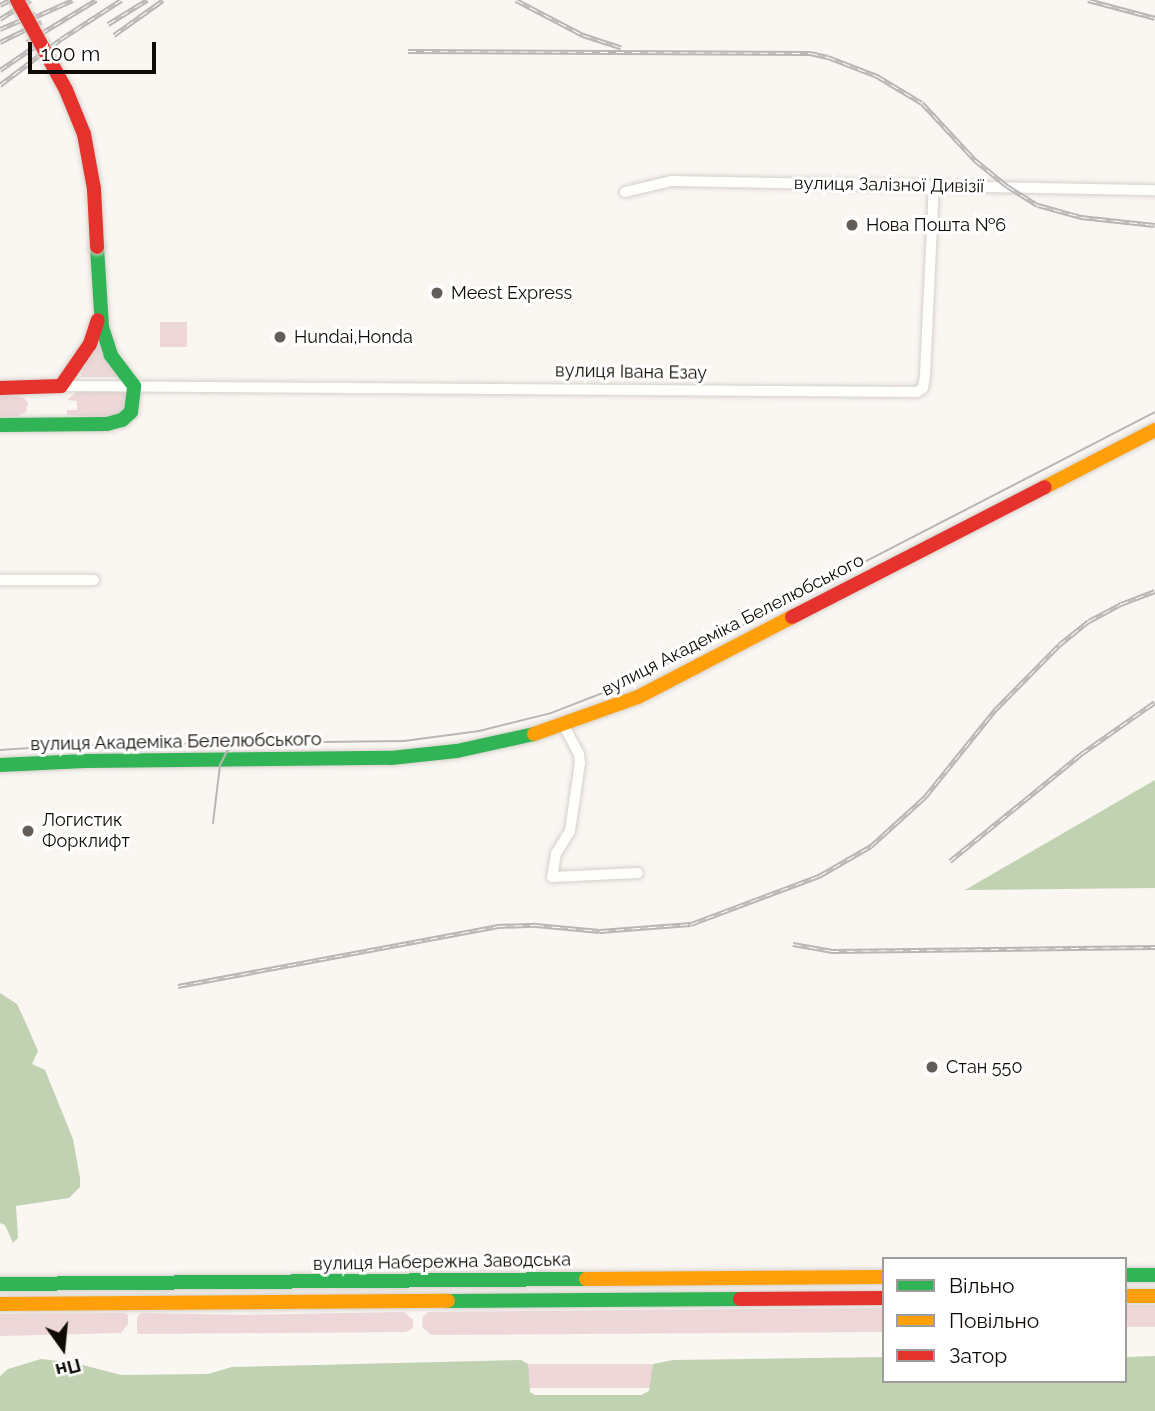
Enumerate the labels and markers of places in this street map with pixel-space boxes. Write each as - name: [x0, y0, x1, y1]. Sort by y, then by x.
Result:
- place label: Нова Пошта №6: [866, 214, 1006, 236]
- marker: Нова Пошта №6: [844, 217, 860, 233]
- place label: Meest Express: [451, 282, 572, 304]
- marker: Meest Express: [429, 285, 445, 301]
- place label: Hundai,Honda: [294, 326, 413, 348]
- marker: Hundai,Honda: [272, 329, 288, 345]
- place label: Логистик Форклифт: [42, 810, 130, 852]
- marker: Логистик Форклифт: [20, 823, 36, 839]
- place label: Стан 550: [946, 1056, 1022, 1078]
- marker: Стан 550: [924, 1059, 940, 1075]

